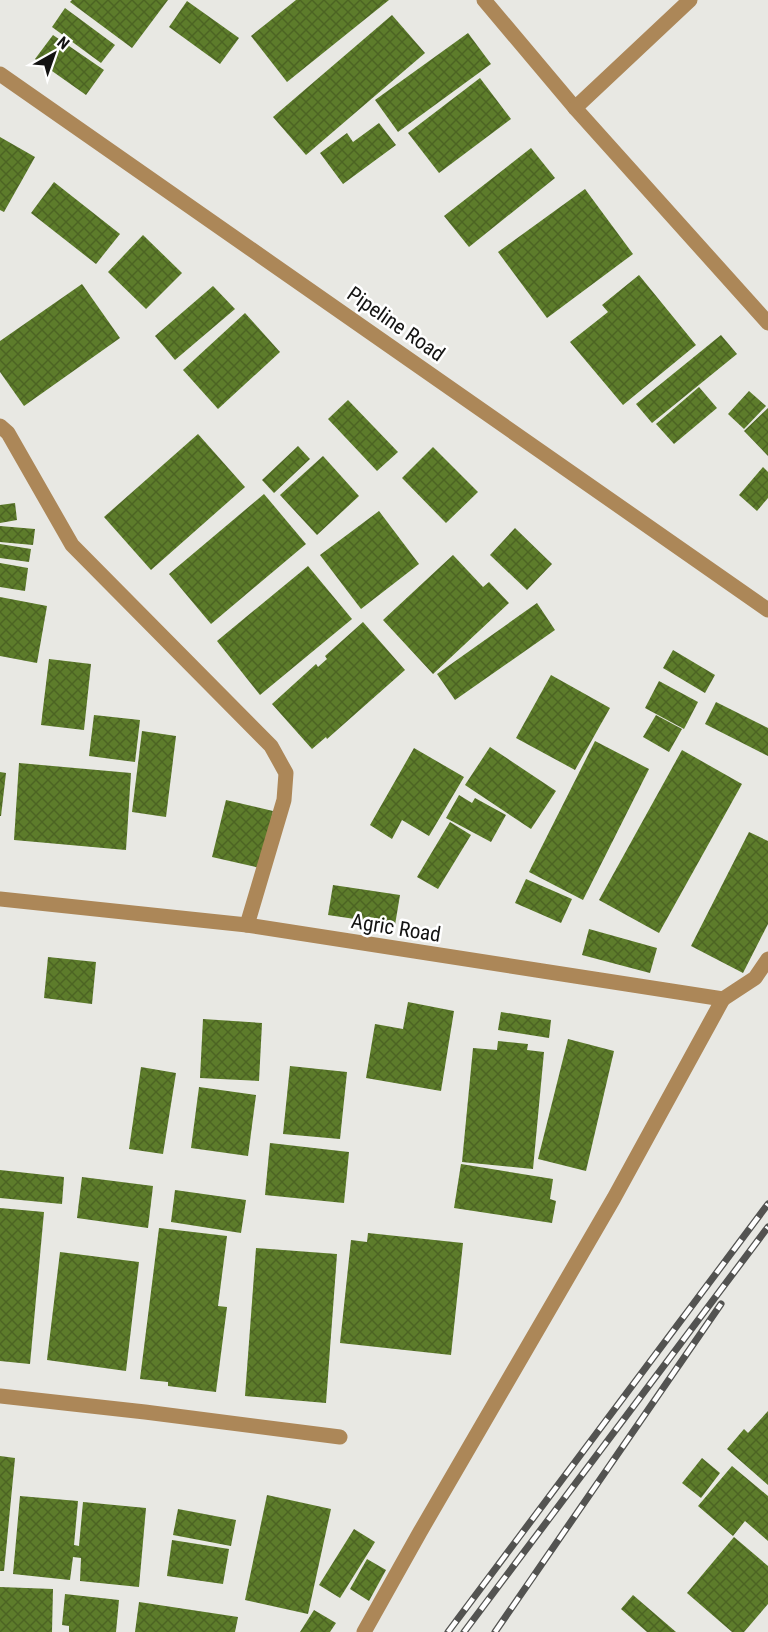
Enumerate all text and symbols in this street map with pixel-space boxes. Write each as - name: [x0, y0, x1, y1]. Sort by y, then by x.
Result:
- north arrow: [24, 24, 84, 84]
- text: N: [53, 32, 73, 53]
- street label: Pipeline Road: [343, 282, 449, 366]
- street label: Agric Road: [349, 909, 443, 947]

